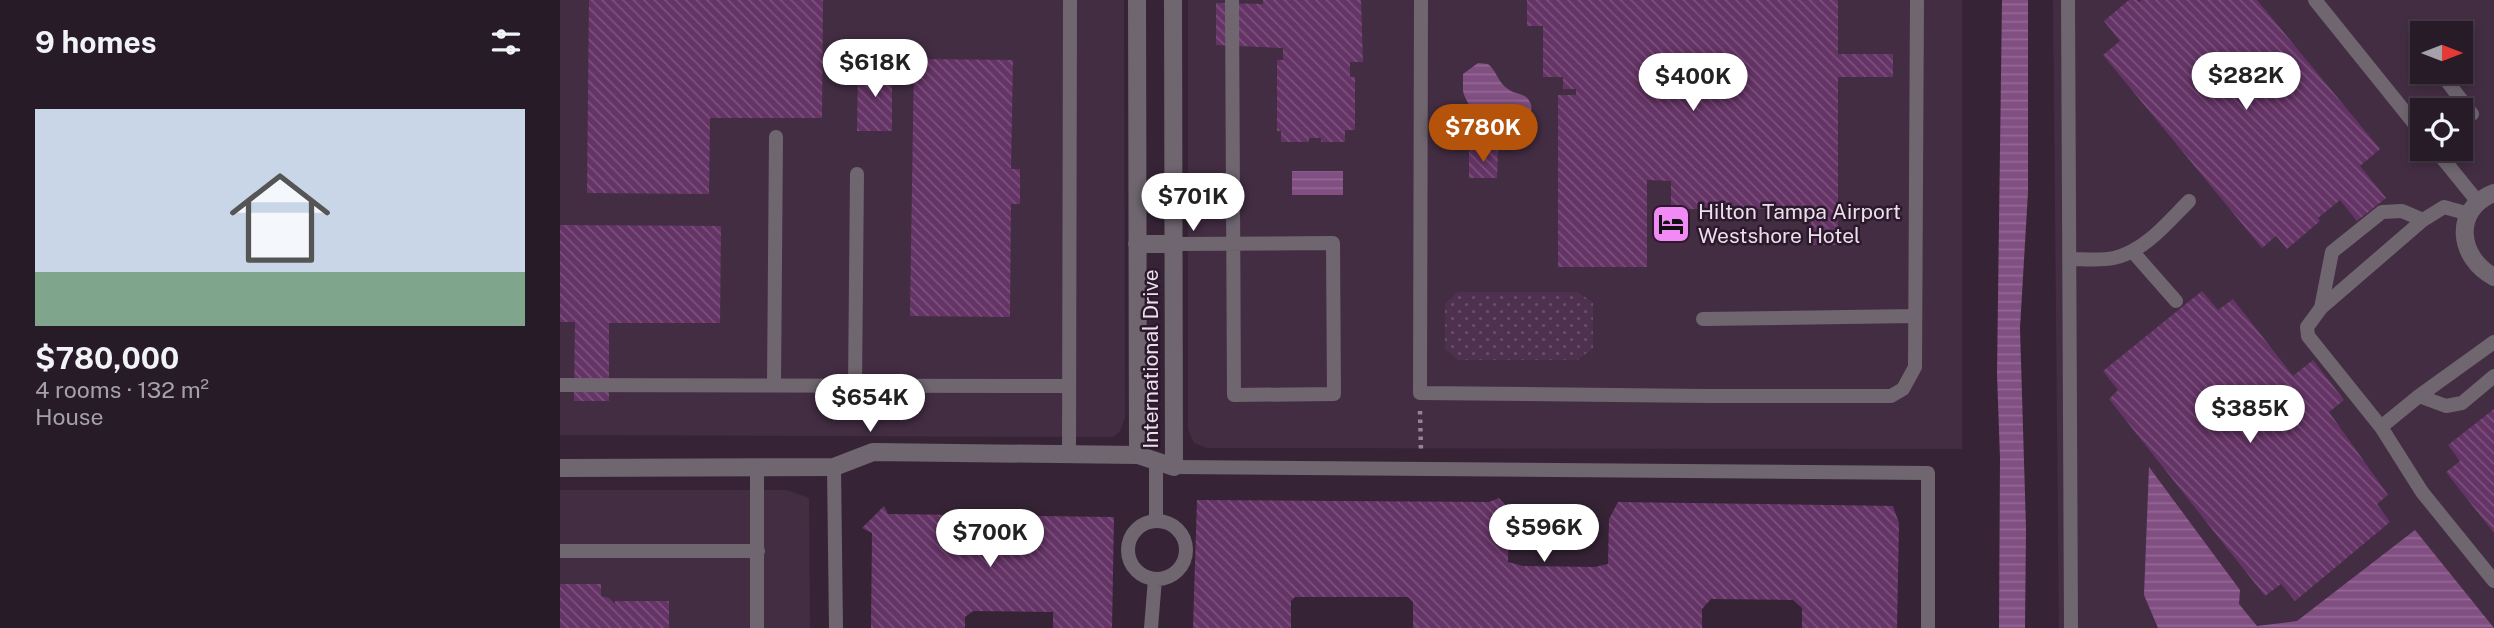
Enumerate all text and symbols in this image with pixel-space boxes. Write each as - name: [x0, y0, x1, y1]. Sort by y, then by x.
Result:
- north arrow: [2410, 21, 2473, 84]
- map controls: [2410, 21, 2473, 161]
- icon: filters: [487, 23, 525, 61]
- text: 9 homes: [35, 24, 157, 60]
- pin: $618K: [826, 40, 924, 99]
- text: $618K: [839, 48, 911, 75]
- pin: $282K: [2197, 52, 2295, 112]
- pin: $400K: [1644, 54, 1742, 113]
- text: $282K: [2208, 61, 2284, 88]
- text: $400K: [1655, 62, 1731, 89]
- button: locate: [2410, 98, 2473, 161]
- pin: $780K: [1434, 104, 1532, 164]
- text: $780K: [1445, 113, 1521, 140]
- icon: home: [217, 155, 343, 281]
- pin: $701K: [1144, 174, 1242, 233]
- text: $701K: [1158, 182, 1229, 209]
- place label: Hilton Tampa Airport Westshore Hotel: [1698, 199, 1901, 248]
- hotel icon: Hilton Tampa Airport Westshore Hotel: [1650, 203, 1692, 245]
- street label: International Drive: [1138, 269, 1163, 449]
- text: $780,000: [35, 340, 179, 376]
- pin: $654K: [821, 374, 919, 434]
- text: 4 rooms · 132 m²: [35, 376, 209, 403]
- text: $654K: [831, 383, 909, 410]
- pin: $385K: [2201, 386, 2299, 445]
- text: $385K: [2211, 394, 2289, 421]
- text: House: [35, 403, 103, 430]
- pin: $596K: [1495, 504, 1593, 564]
- pin: $700K: [941, 510, 1039, 569]
- text: $596K: [1505, 513, 1583, 540]
- text: $700K: [952, 518, 1028, 545]

